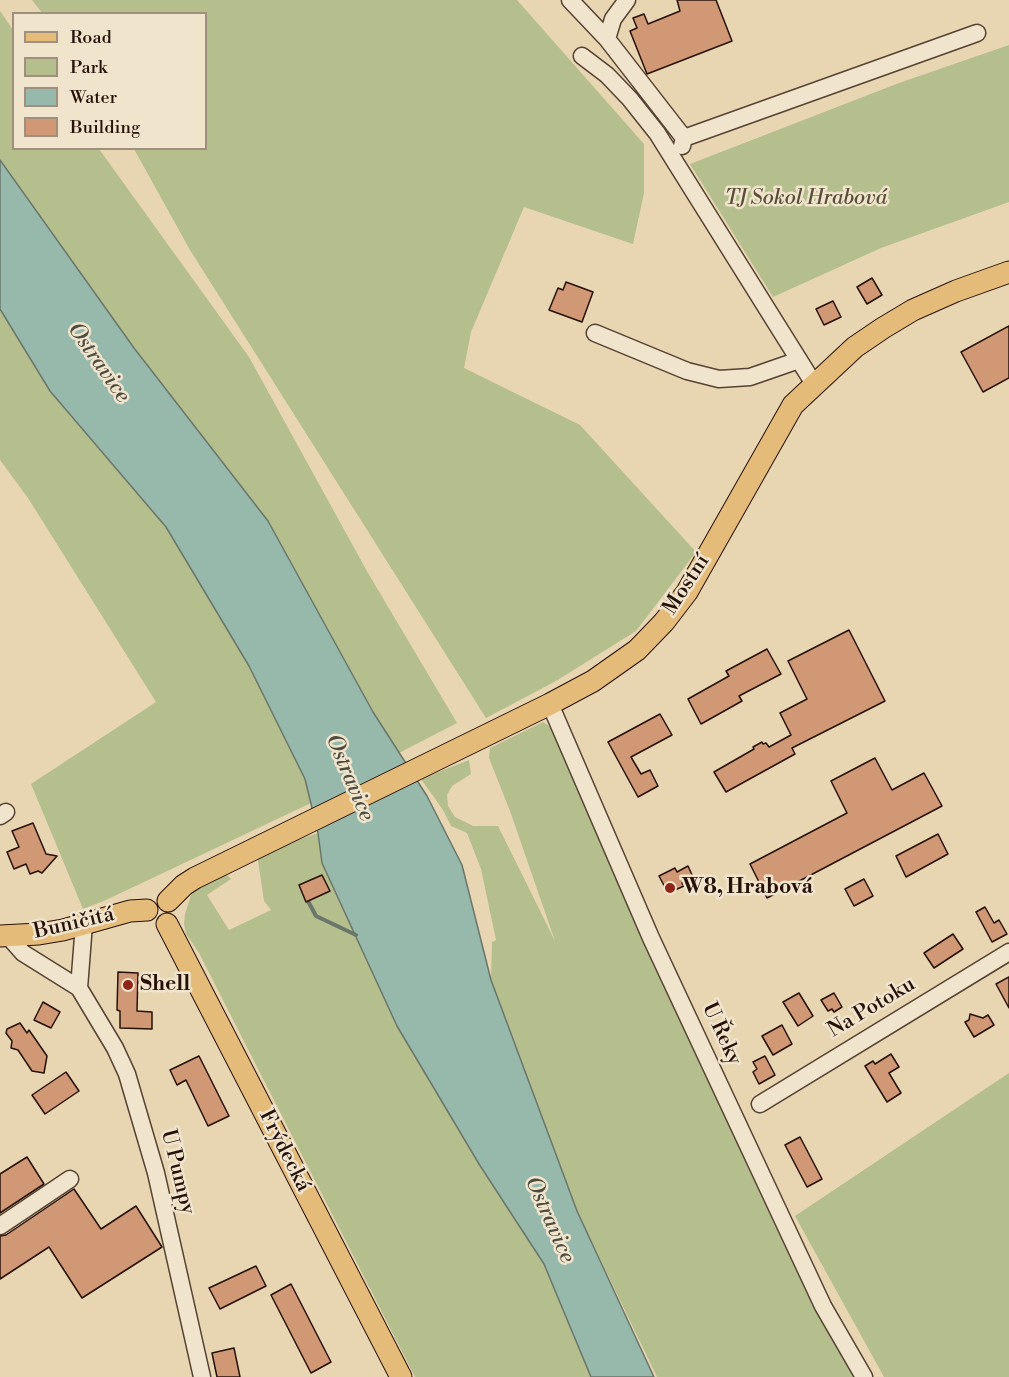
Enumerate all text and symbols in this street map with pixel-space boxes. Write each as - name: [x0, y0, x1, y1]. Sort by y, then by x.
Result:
- legend: [12, 12, 207, 150]
- text: Road: [70, 26, 112, 49]
- text: Park: [70, 56, 107, 79]
- text: Water: [70, 86, 117, 109]
- text: Building: [70, 116, 140, 139]
- park label: TJ Sokol Hrabová: [725, 186, 887, 212]
- water label: Ostravice: [61, 318, 135, 408]
- street label: Mostní: [658, 550, 716, 620]
- water label: Ostravice: [319, 731, 379, 825]
- place label: W8, Hrabová: [682, 875, 813, 901]
- marker: W8, Hrabová: [663, 881, 677, 895]
- street label: Buničitá: [31, 903, 117, 945]
- place label: Shell: [140, 972, 190, 998]
- street label: Na Potoku: [824, 972, 920, 1044]
- marker: Shell: [121, 978, 135, 992]
- street label: U Řeky: [696, 999, 746, 1069]
- street label: Frýdecká: [253, 1106, 315, 1196]
- street label: U Pumpy: [154, 1127, 200, 1217]
- water label: Ostravice: [518, 1173, 580, 1267]

